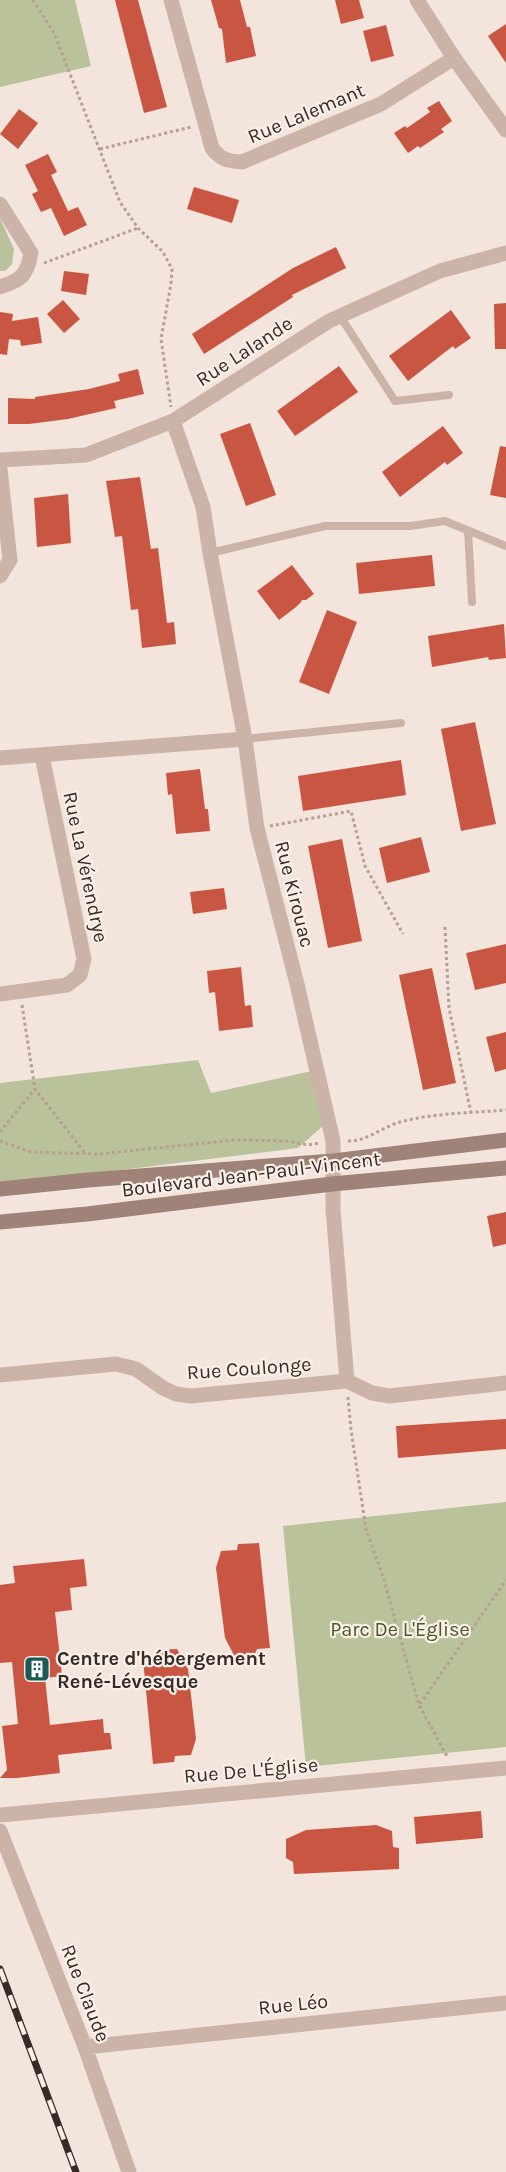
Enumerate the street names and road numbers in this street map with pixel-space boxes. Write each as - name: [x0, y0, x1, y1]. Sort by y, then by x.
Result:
- street label: Rue Lalemant: [244, 78, 369, 148]
- street label: Rue Lalande: [192, 312, 297, 391]
- street label: Rue La Vérendrye: [58, 790, 113, 945]
- street label: Rue Kirouac: [270, 838, 319, 950]
- street label: Boulevard Jean-Paul-Vincent: [120, 1147, 382, 1202]
- street label: Rue Coulonge: [186, 1353, 312, 1384]
- street label: Rue De L'Église: [183, 1752, 319, 1788]
- street label: Rue Claude: [56, 1941, 115, 2045]
- street label: Rue Léo: [257, 1989, 329, 2020]

